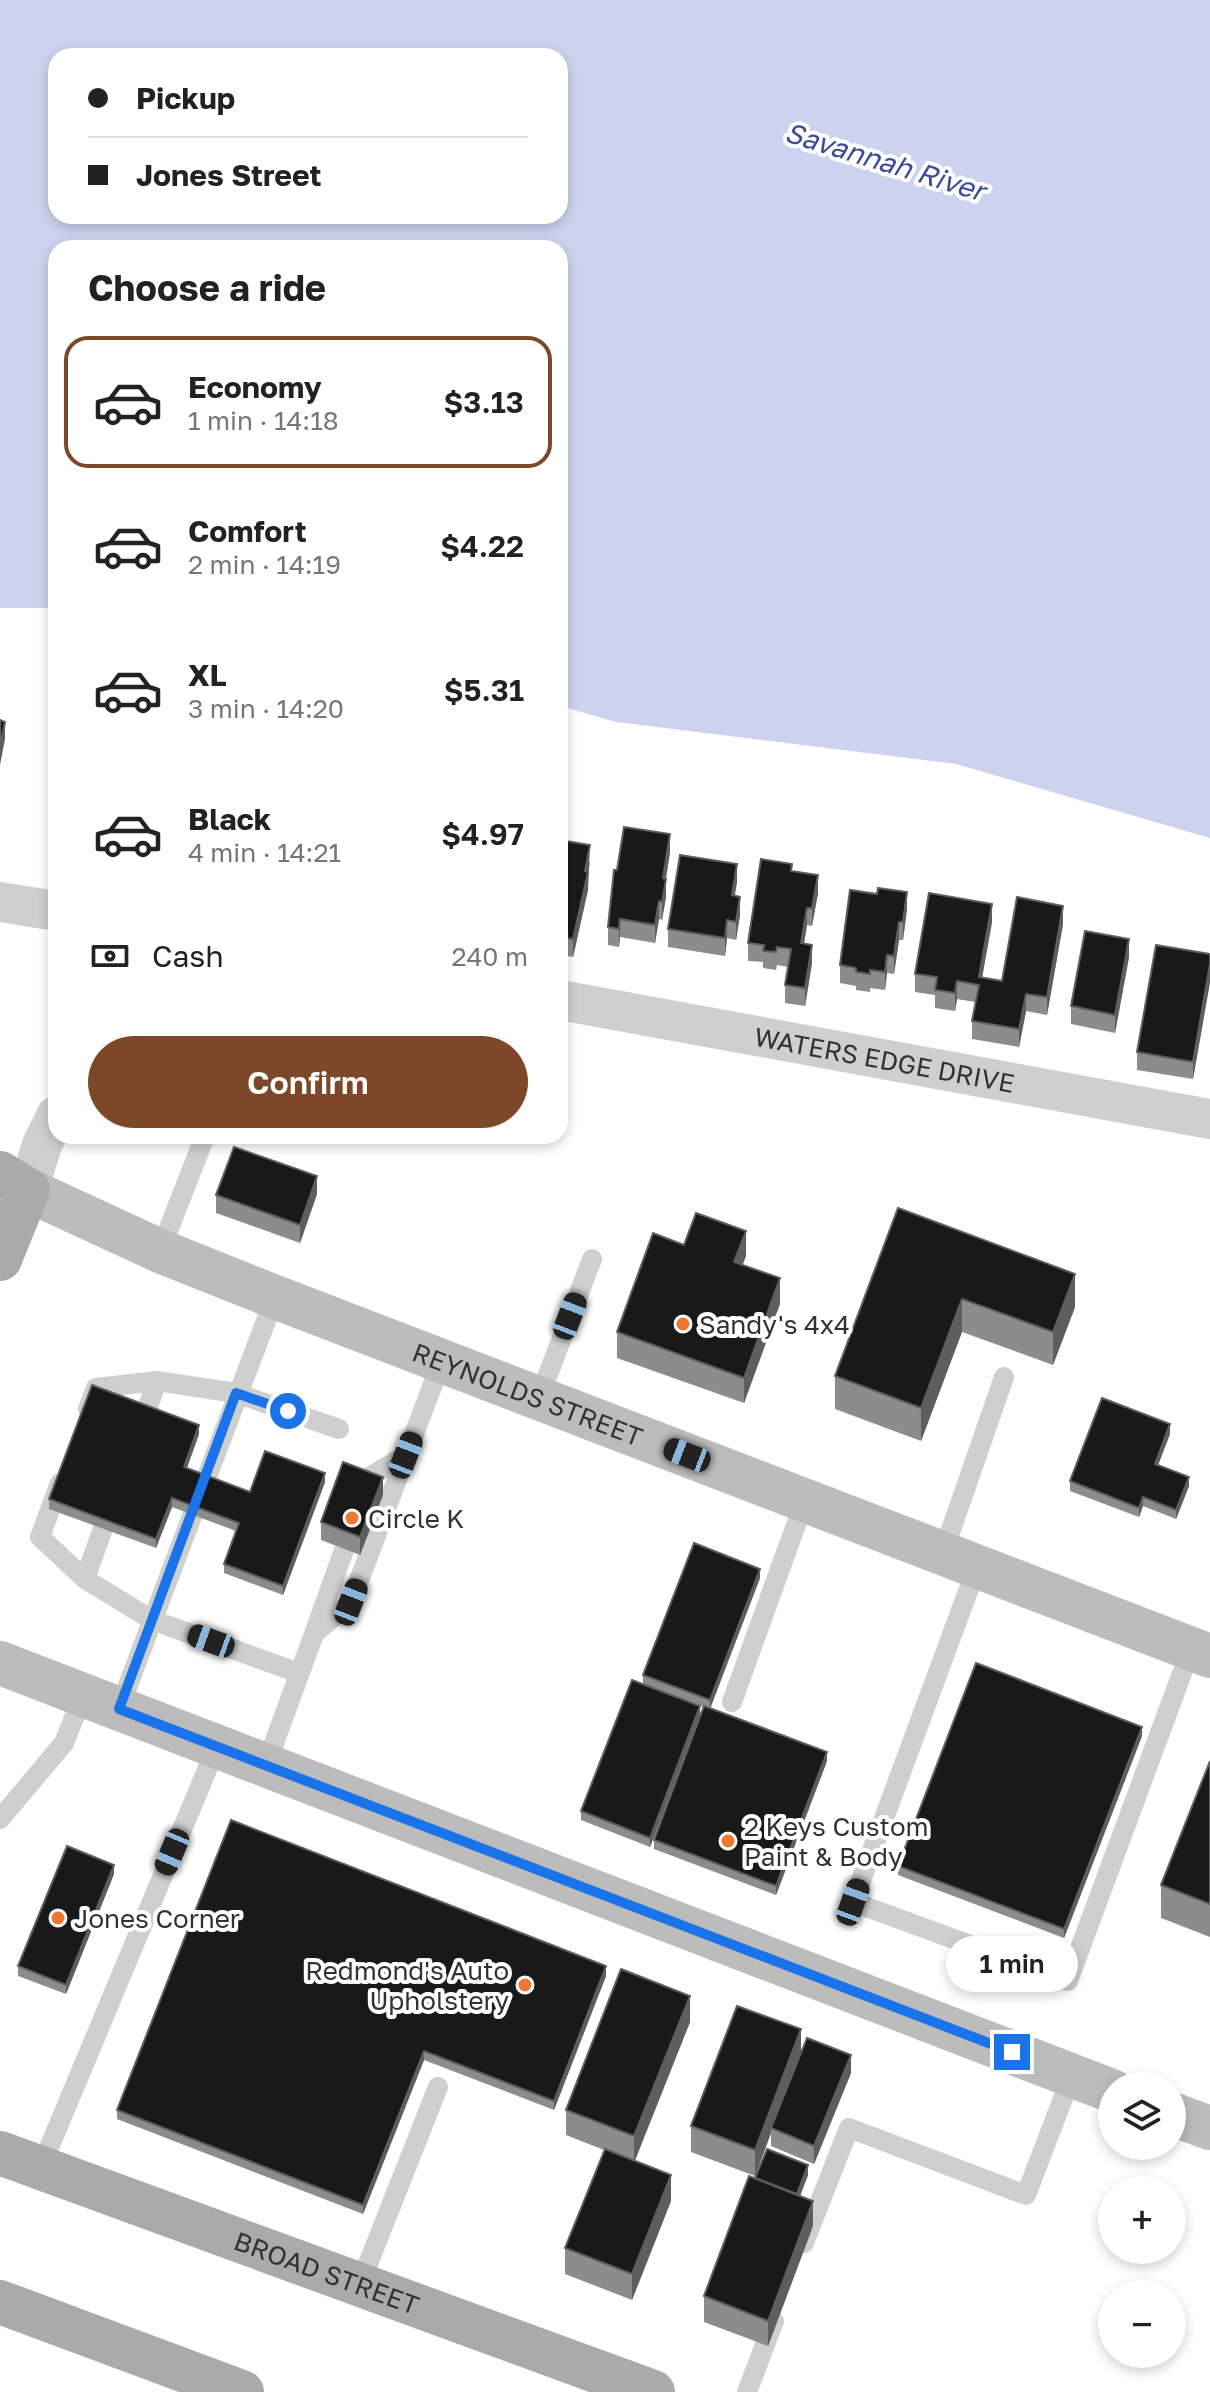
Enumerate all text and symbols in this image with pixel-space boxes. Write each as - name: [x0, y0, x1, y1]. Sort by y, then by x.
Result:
- text: Pickup: [136, 80, 235, 116]
- water label: Savannah River: [781, 115, 993, 208]
- text: Jones Street: [136, 157, 322, 193]
- text: Choose a ride: [88, 266, 326, 309]
- icon: car: [92, 366, 164, 438]
- text: Economy: [188, 369, 322, 405]
- text: $3.13: [444, 384, 524, 420]
- text: 1 min · 14:18: [188, 405, 339, 436]
- icon: car: [92, 510, 164, 582]
- text: Comfort: [188, 513, 307, 549]
- text: $4.22: [440, 528, 524, 564]
- text: 2 min · 14:19: [188, 549, 341, 580]
- icon: car: [92, 654, 164, 726]
- text: XL: [188, 657, 227, 693]
- text: $5.31: [444, 672, 524, 708]
- text: 3 min · 14:20: [188, 693, 344, 724]
- icon: car: [92, 798, 164, 870]
- text: Black: [188, 801, 271, 837]
- text: $4.97: [441, 816, 524, 852]
- text: 4 min · 14:21: [188, 837, 341, 868]
- icon: cash: [88, 934, 132, 978]
- text: Cash: [152, 938, 224, 974]
- text: 240 m: [451, 941, 528, 972]
- street label: WATERS EDGE DRIVE: [752, 1020, 1017, 1098]
- button: Confirm: [88, 1036, 528, 1128]
- car: [550, 1289, 590, 1343]
- place label: Sandy's 4x4: [699, 1309, 850, 1340]
- marker: Sandy's 4x4: [674, 1315, 692, 1333]
- street label: REYNOLDS STREET: [408, 1336, 647, 1452]
- route start: [270, 1393, 306, 1429]
- car: [386, 1428, 426, 1482]
- car: [660, 1435, 714, 1475]
- place label: Circle K: [368, 1503, 464, 1534]
- marker: Circle K: [343, 1509, 361, 1527]
- car: [331, 1575, 371, 1629]
- car: [184, 1622, 238, 1660]
- place label: 2 Keys Custom Paint & Body: [744, 1811, 929, 1872]
- car: [152, 1825, 192, 1879]
- marker: 2 Keys Custom Paint & Body: [719, 1832, 737, 1850]
- car: [834, 1875, 872, 1929]
- place label: Jones Corner: [74, 1903, 240, 1934]
- marker: Jones Corner: [49, 1909, 67, 1927]
- callout: 1 min: [946, 1936, 1078, 1992]
- text: 1 min: [979, 1948, 1045, 1979]
- place label: Redmond's Auto Upholstery: [305, 1955, 509, 2016]
- marker: Redmond's Auto Upholstery: [516, 1976, 534, 1994]
- route end: [994, 2034, 1030, 2070]
- map controls: [1098, 2072, 1186, 2368]
- button: layers: [1098, 2072, 1186, 2160]
- button: +: [1098, 2176, 1186, 2264]
- street label: BROAD STREET: [230, 2225, 423, 2321]
- button: −: [1098, 2280, 1186, 2368]

